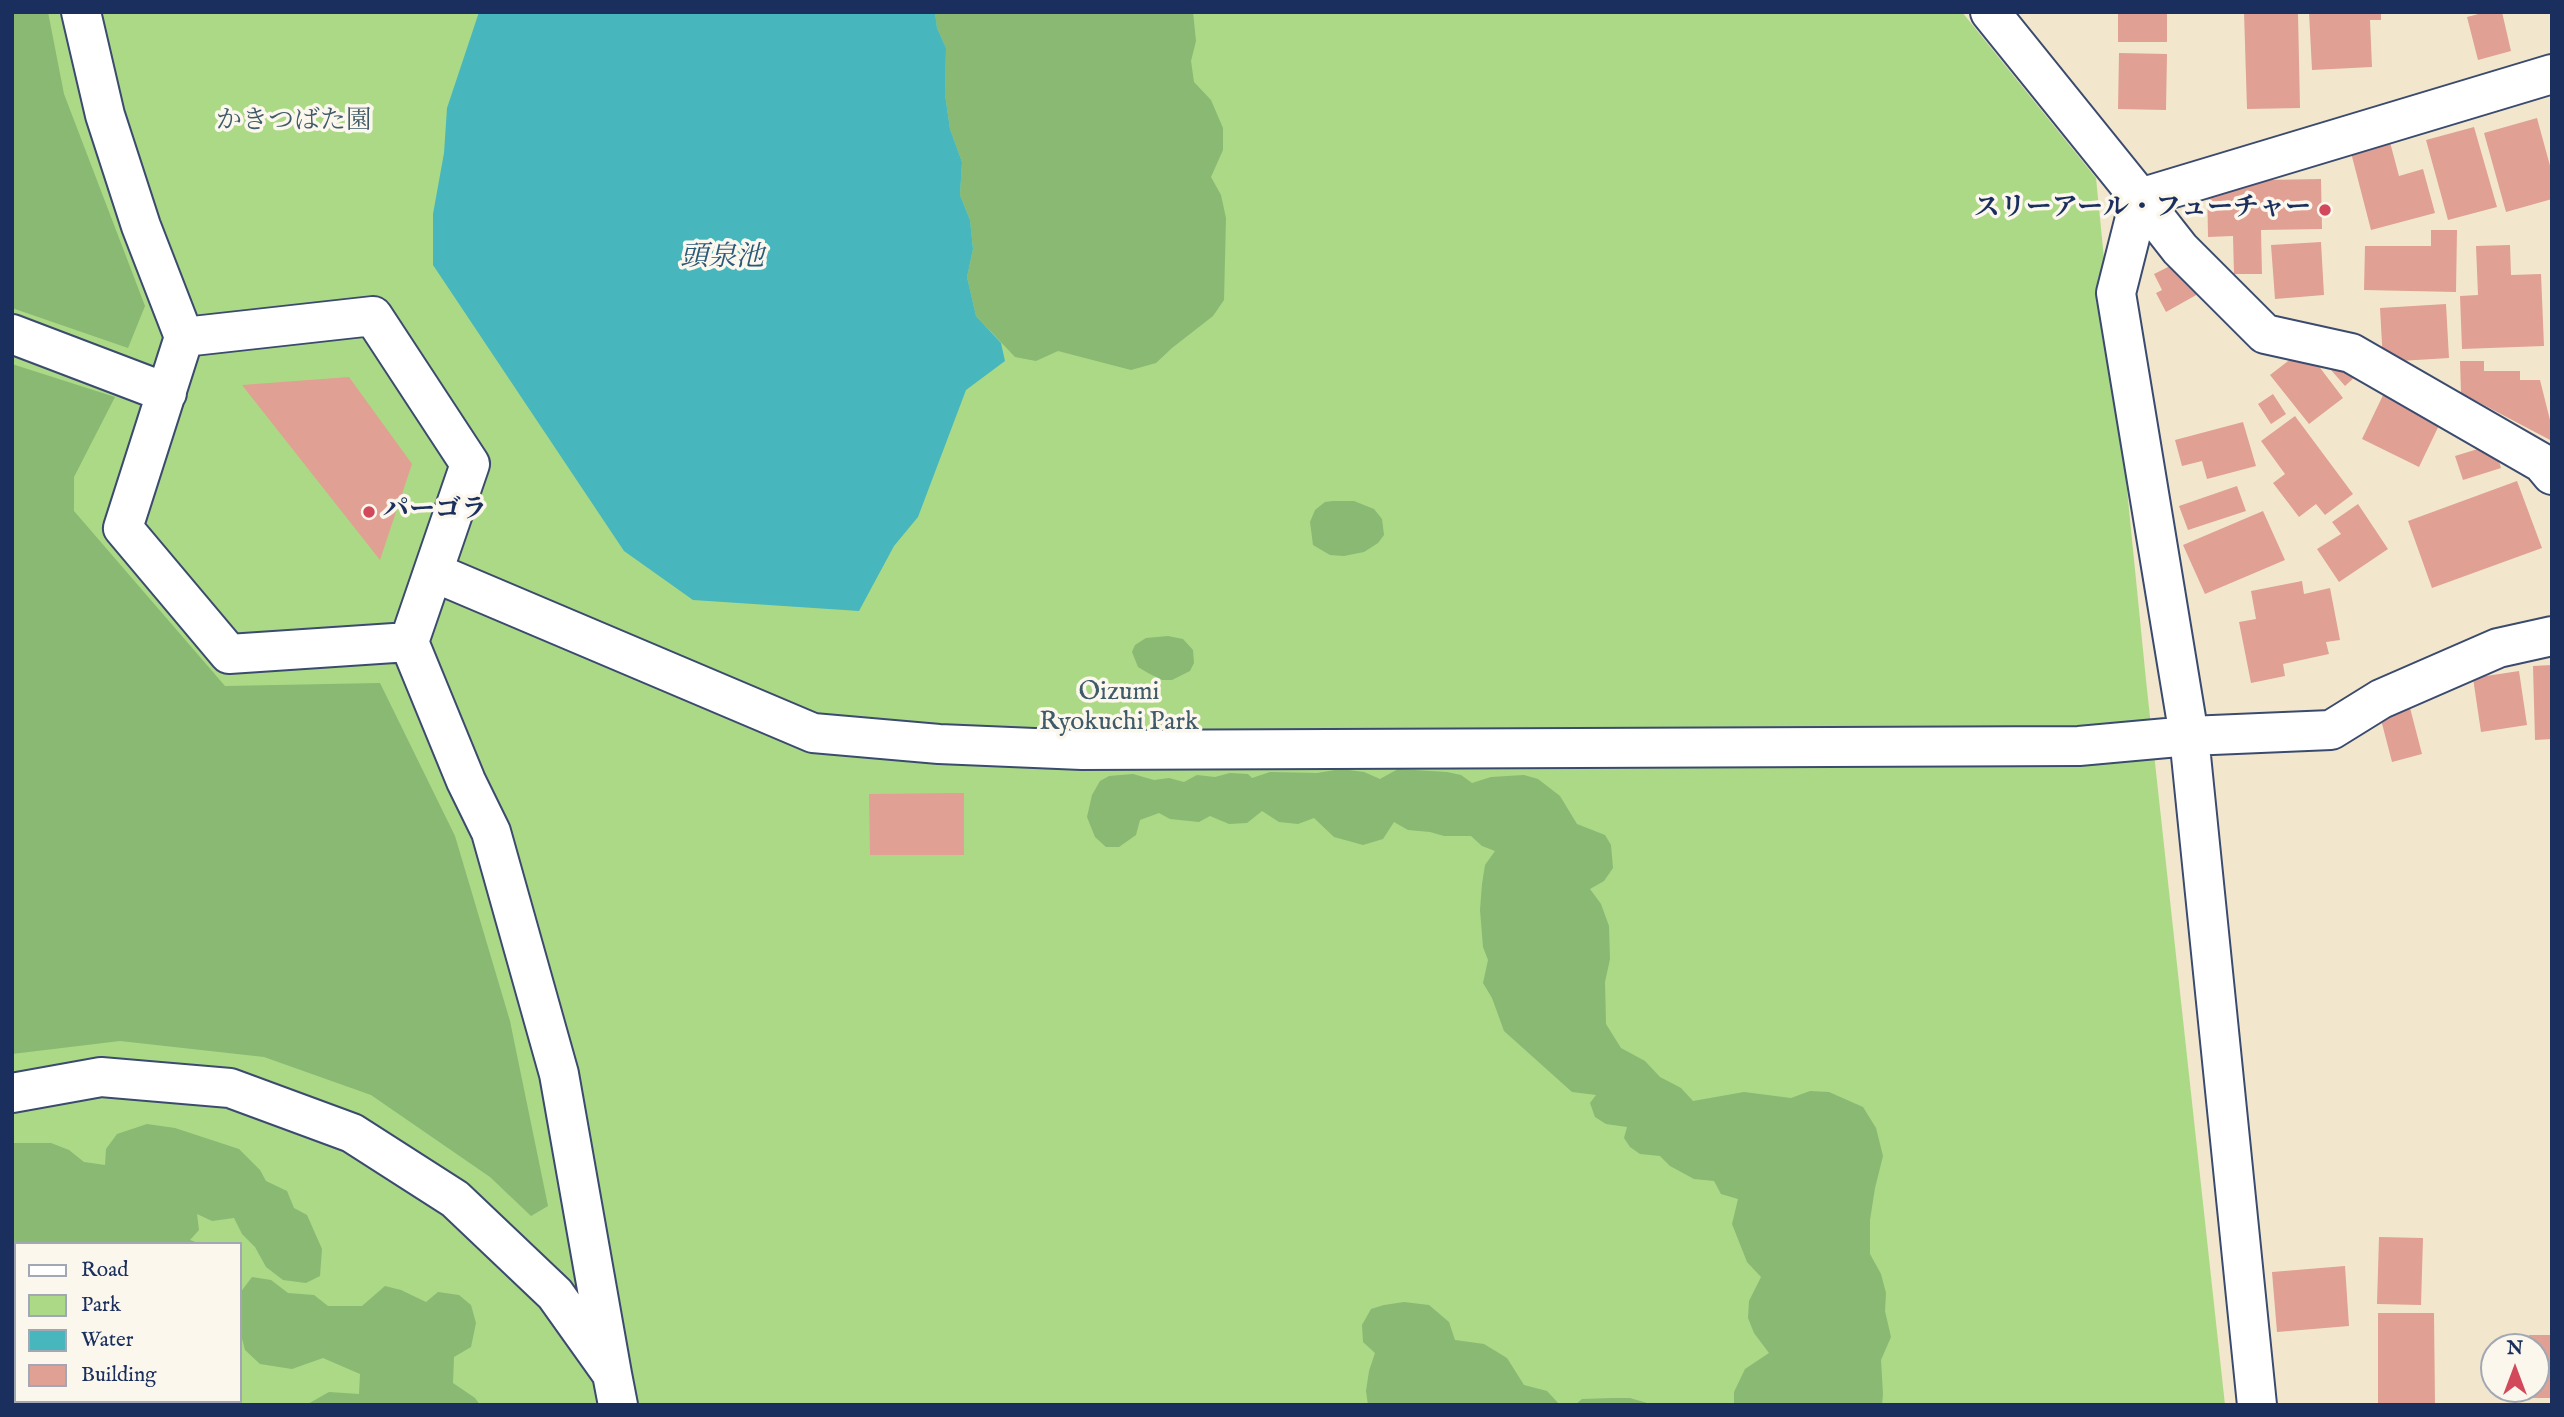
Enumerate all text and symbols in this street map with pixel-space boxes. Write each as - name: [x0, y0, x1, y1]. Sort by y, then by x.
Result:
- park label: かきつばた園: [216, 107, 372, 139]
- place label: スリーアール・フューチャー: [1974, 194, 2311, 226]
- marker: スリーアール・フューチャー: [2317, 202, 2333, 218]
- water label: 頭泉池: [680, 242, 764, 276]
- place label: パーゴラ: [383, 496, 487, 528]
- marker: パーゴラ: [361, 504, 377, 520]
- park label: Oizumi Ryokuchi Park: [1039, 678, 1199, 740]
- legend: [14, 1242, 242, 1403]
- text: Road: [81, 1257, 128, 1284]
- text: Park: [81, 1292, 121, 1319]
- text: Water: [81, 1327, 133, 1354]
- north arrow: [2480, 1333, 2550, 1403]
- text: N: [2507, 1337, 2523, 1361]
- text: Building: [81, 1362, 156, 1389]

